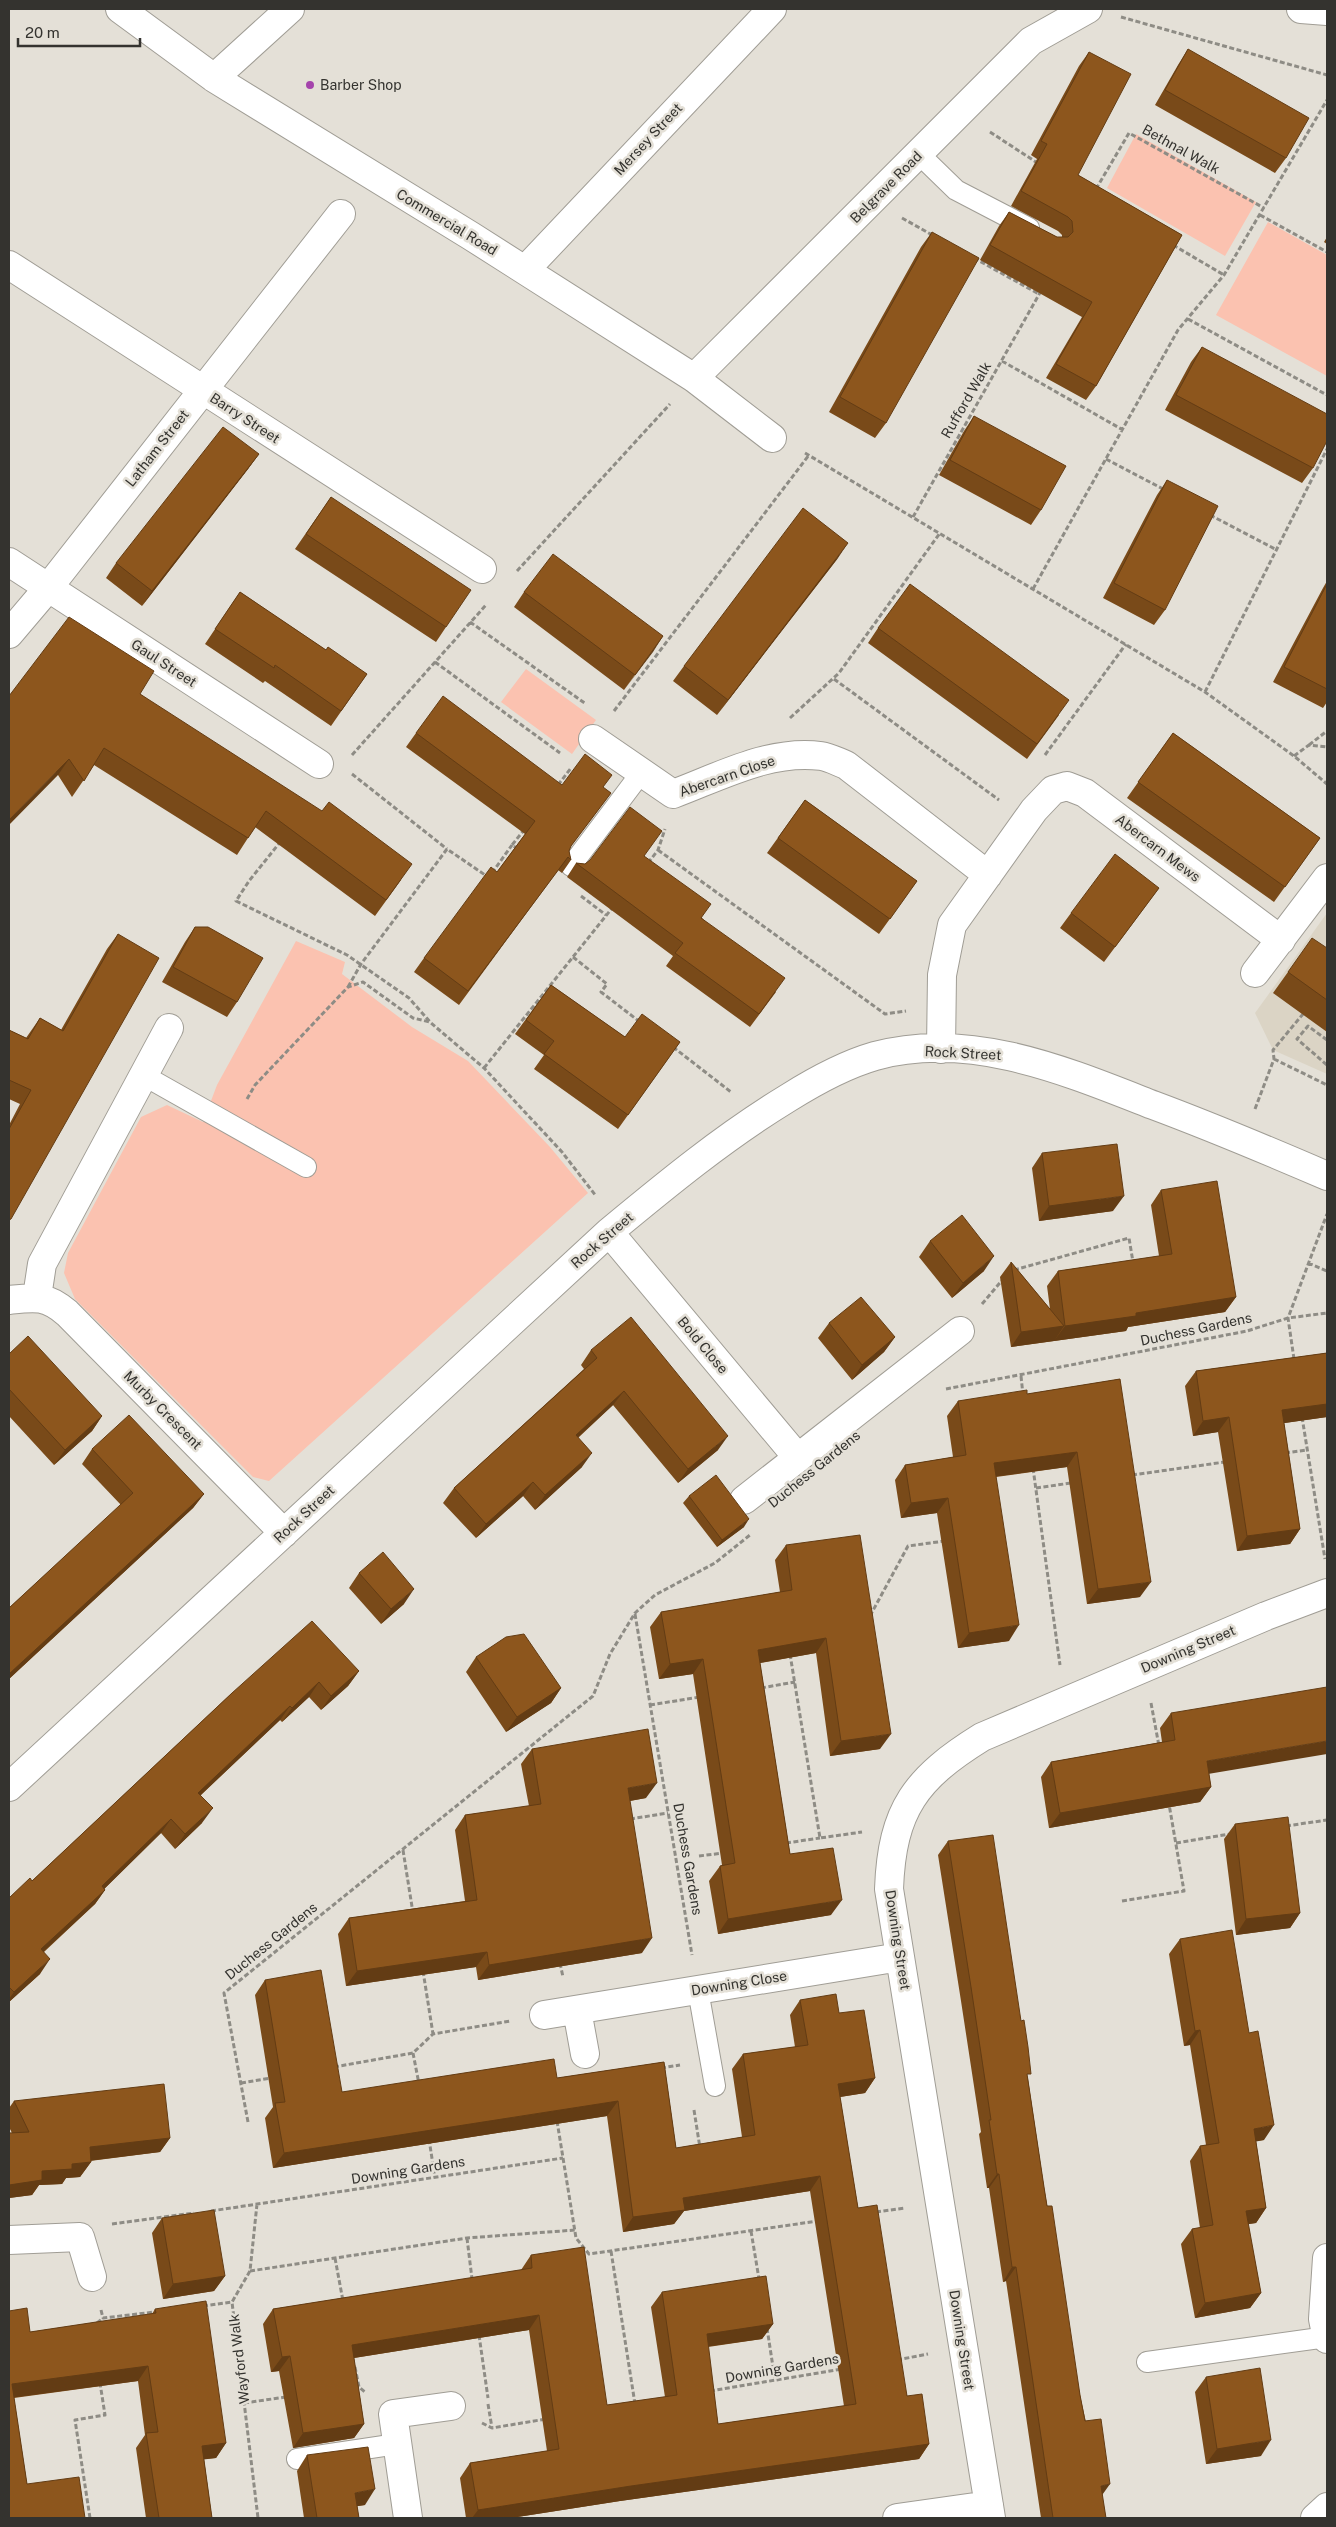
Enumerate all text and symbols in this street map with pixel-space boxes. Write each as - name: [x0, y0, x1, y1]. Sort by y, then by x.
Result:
- scale bar: [18, 15, 140, 47]
- text: 20 m: [25, 24, 60, 41]
- place label: Barber Shop: [320, 77, 401, 93]
- marker: Barber Shop: [304, 79, 316, 91]
- street label: Mersey Street: [611, 100, 685, 178]
- street label: Bethnal Walk: [1139, 121, 1223, 177]
- street label: Belgrave Road: [847, 148, 925, 226]
- street label: Commercial Road: [394, 186, 500, 258]
- street label: Rufford Walk: [938, 359, 994, 441]
- street label: Barry Street: [207, 390, 283, 446]
- street label: Latham Street: [122, 406, 192, 490]
- street label: Gaul Street: [128, 636, 200, 690]
- street label: Abercarn Close: [677, 752, 777, 800]
- street label: Abercarn Mews: [1113, 811, 1203, 885]
- street label: Rock Street: [924, 1043, 1002, 1063]
- street label: Rock Street: [568, 1209, 636, 1271]
- street label: Duchess Gardens: [1139, 1309, 1253, 1349]
- street label: Bold Close: [675, 1313, 731, 1377]
- street label: Murby Crescent: [121, 1368, 205, 1452]
- street label: Duchess Gardens: [765, 1427, 863, 1511]
- street label: Rock Street: [270, 1482, 338, 1546]
- street label: Downing Street: [1138, 1622, 1238, 1676]
- street label: Duchess Gardens: [670, 1802, 706, 1916]
- street label: Downing Street: [882, 1889, 914, 1991]
- street label: Duchess Gardens: [222, 1899, 320, 1983]
- street label: Downing Close: [690, 1968, 788, 1998]
- street label: Downing Gardens: [350, 2153, 466, 2187]
- street label: Downing Street: [946, 2289, 978, 2391]
- street label: Wayford Walk: [226, 2313, 252, 2405]
- street label: Downing Gardens: [724, 2350, 840, 2386]

